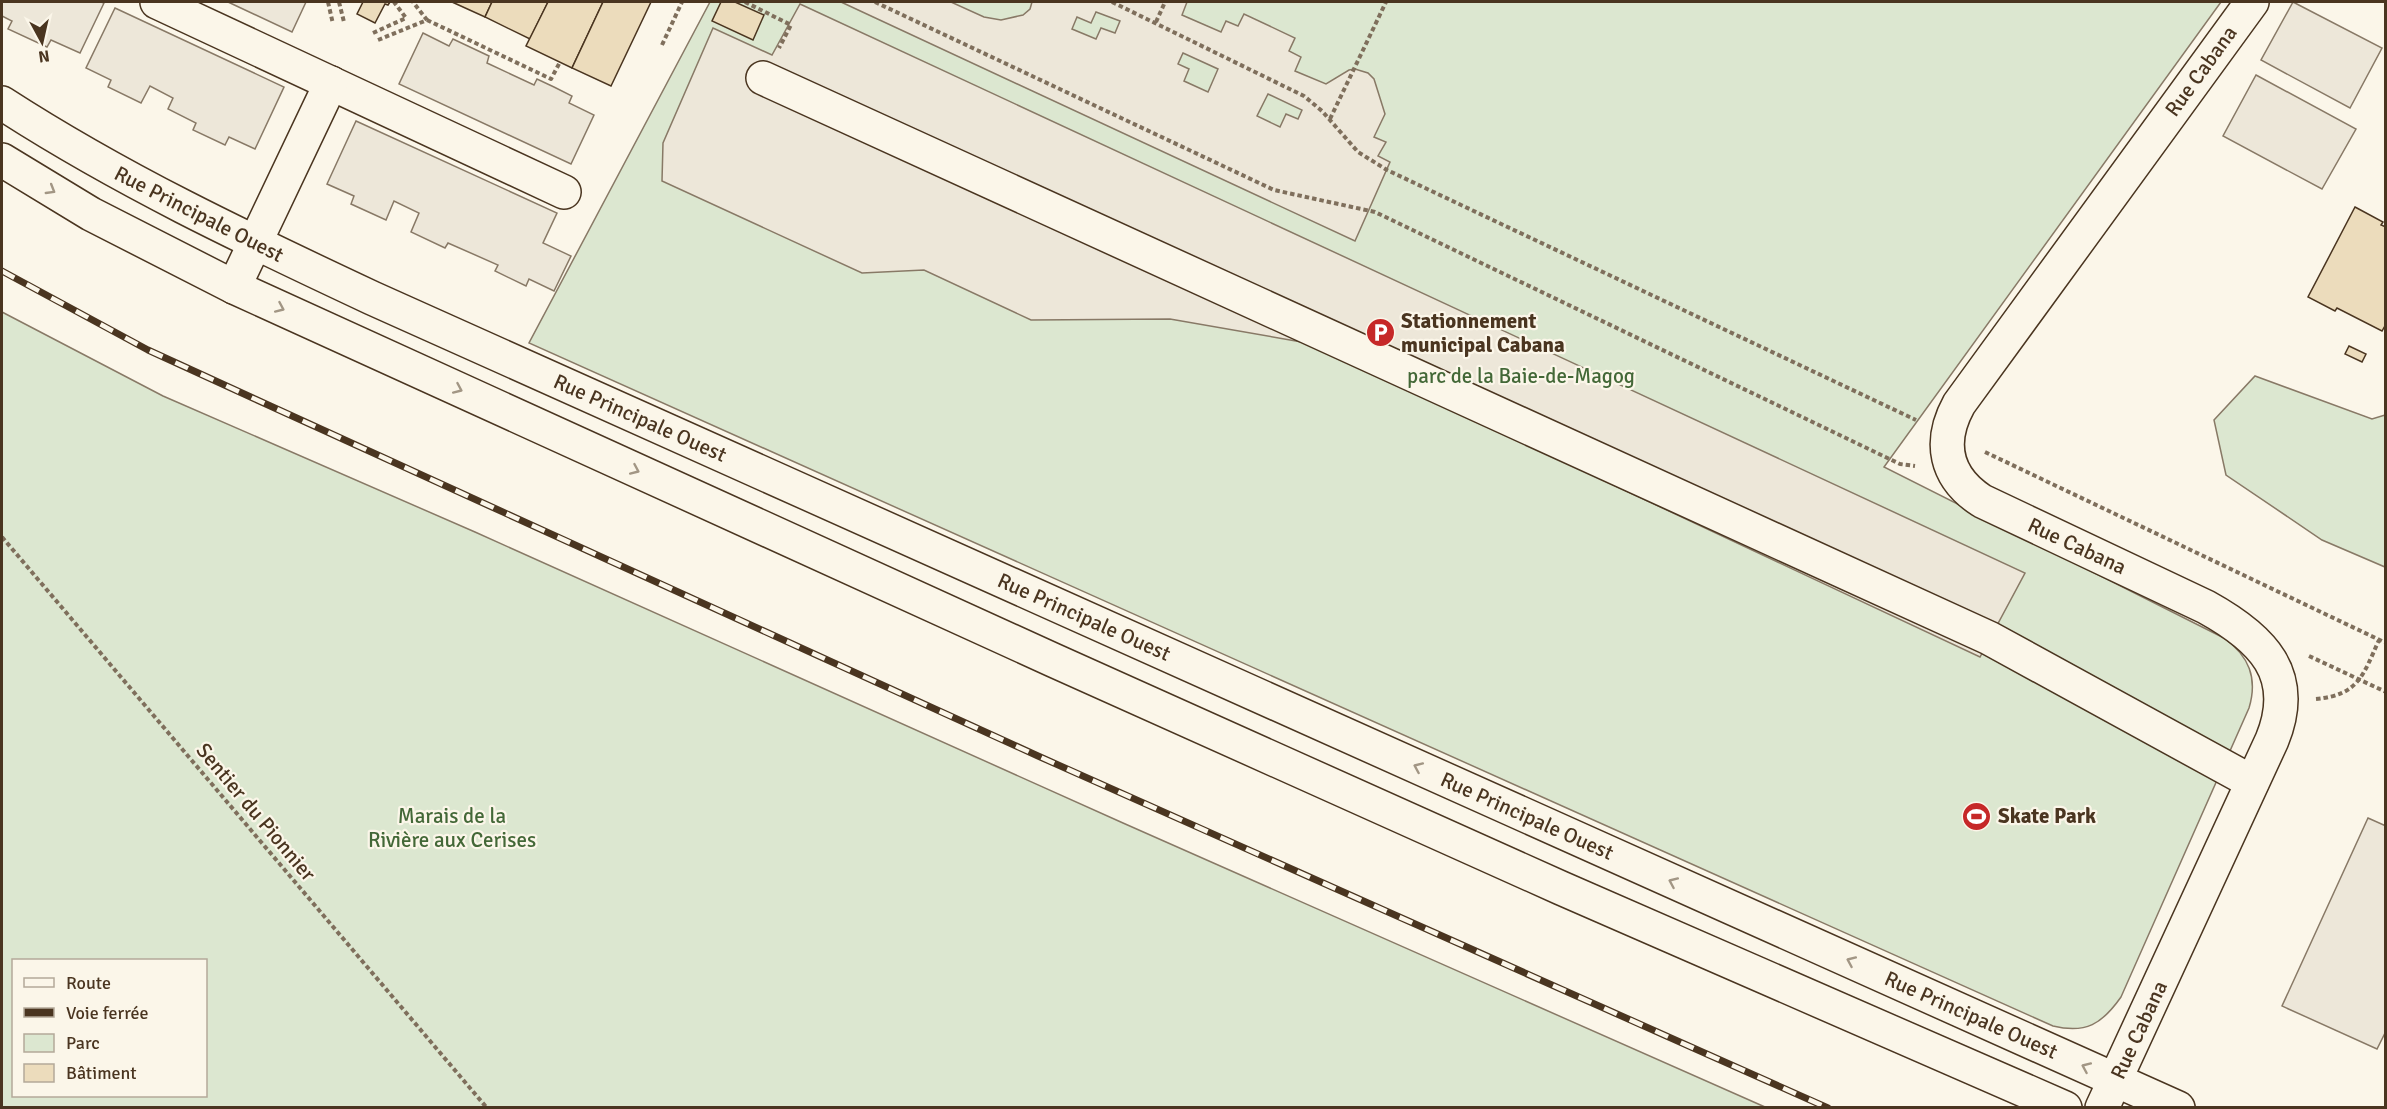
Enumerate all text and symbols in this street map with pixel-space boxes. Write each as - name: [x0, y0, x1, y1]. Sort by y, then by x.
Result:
- north arrow: [12, 12, 72, 72]
- street label: Rue Cabana: [2159, 21, 2243, 121]
- text: N: [37, 45, 51, 67]
- street label: Rue Principale Ouest: [110, 160, 288, 268]
- one-way arrow: [45, 183, 55, 194]
- one-way arrow: [274, 301, 285, 313]
- place label: Stationnement municipal Cabana: [1401, 308, 1565, 358]
- parking icon: Stationnement municipal Cabana: [1364, 317, 1396, 349]
- park label: parc de la Baie-de-Magog: [1407, 363, 1635, 389]
- street label: Rue Principale Ouest: [550, 368, 730, 468]
- one-way arrow: [452, 382, 463, 394]
- one-way arrow: [629, 463, 640, 475]
- street label: Rue Cabana: [2024, 512, 2130, 580]
- street label: Rue Principale Ouest: [994, 567, 1174, 667]
- street label: Sentier du Pionnier: [191, 738, 322, 887]
- one-way arrow: [1414, 763, 1425, 775]
- street label: Rue Principale Ouest: [1437, 766, 1617, 866]
- sports icon: Skate Park: [1961, 800, 1993, 832]
- park label: Marais de la Rivière aux Cerises: [368, 803, 536, 853]
- place label: Skate Park: [1998, 803, 2096, 829]
- one-way arrow: [1668, 877, 1679, 889]
- one-way arrow: [1846, 957, 1857, 969]
- legend: [12, 959, 207, 1097]
- street label: Rue Principale Ouest: [1881, 965, 2061, 1065]
- text: Route: [66, 972, 111, 994]
- street label: Rue Cabana: [2105, 977, 2173, 1083]
- text: Voie ferrée: [66, 1002, 148, 1024]
- text: Parc: [66, 1032, 100, 1054]
- text: Bâtiment: [66, 1062, 137, 1084]
- one-way arrow: [2082, 1062, 2093, 1074]

